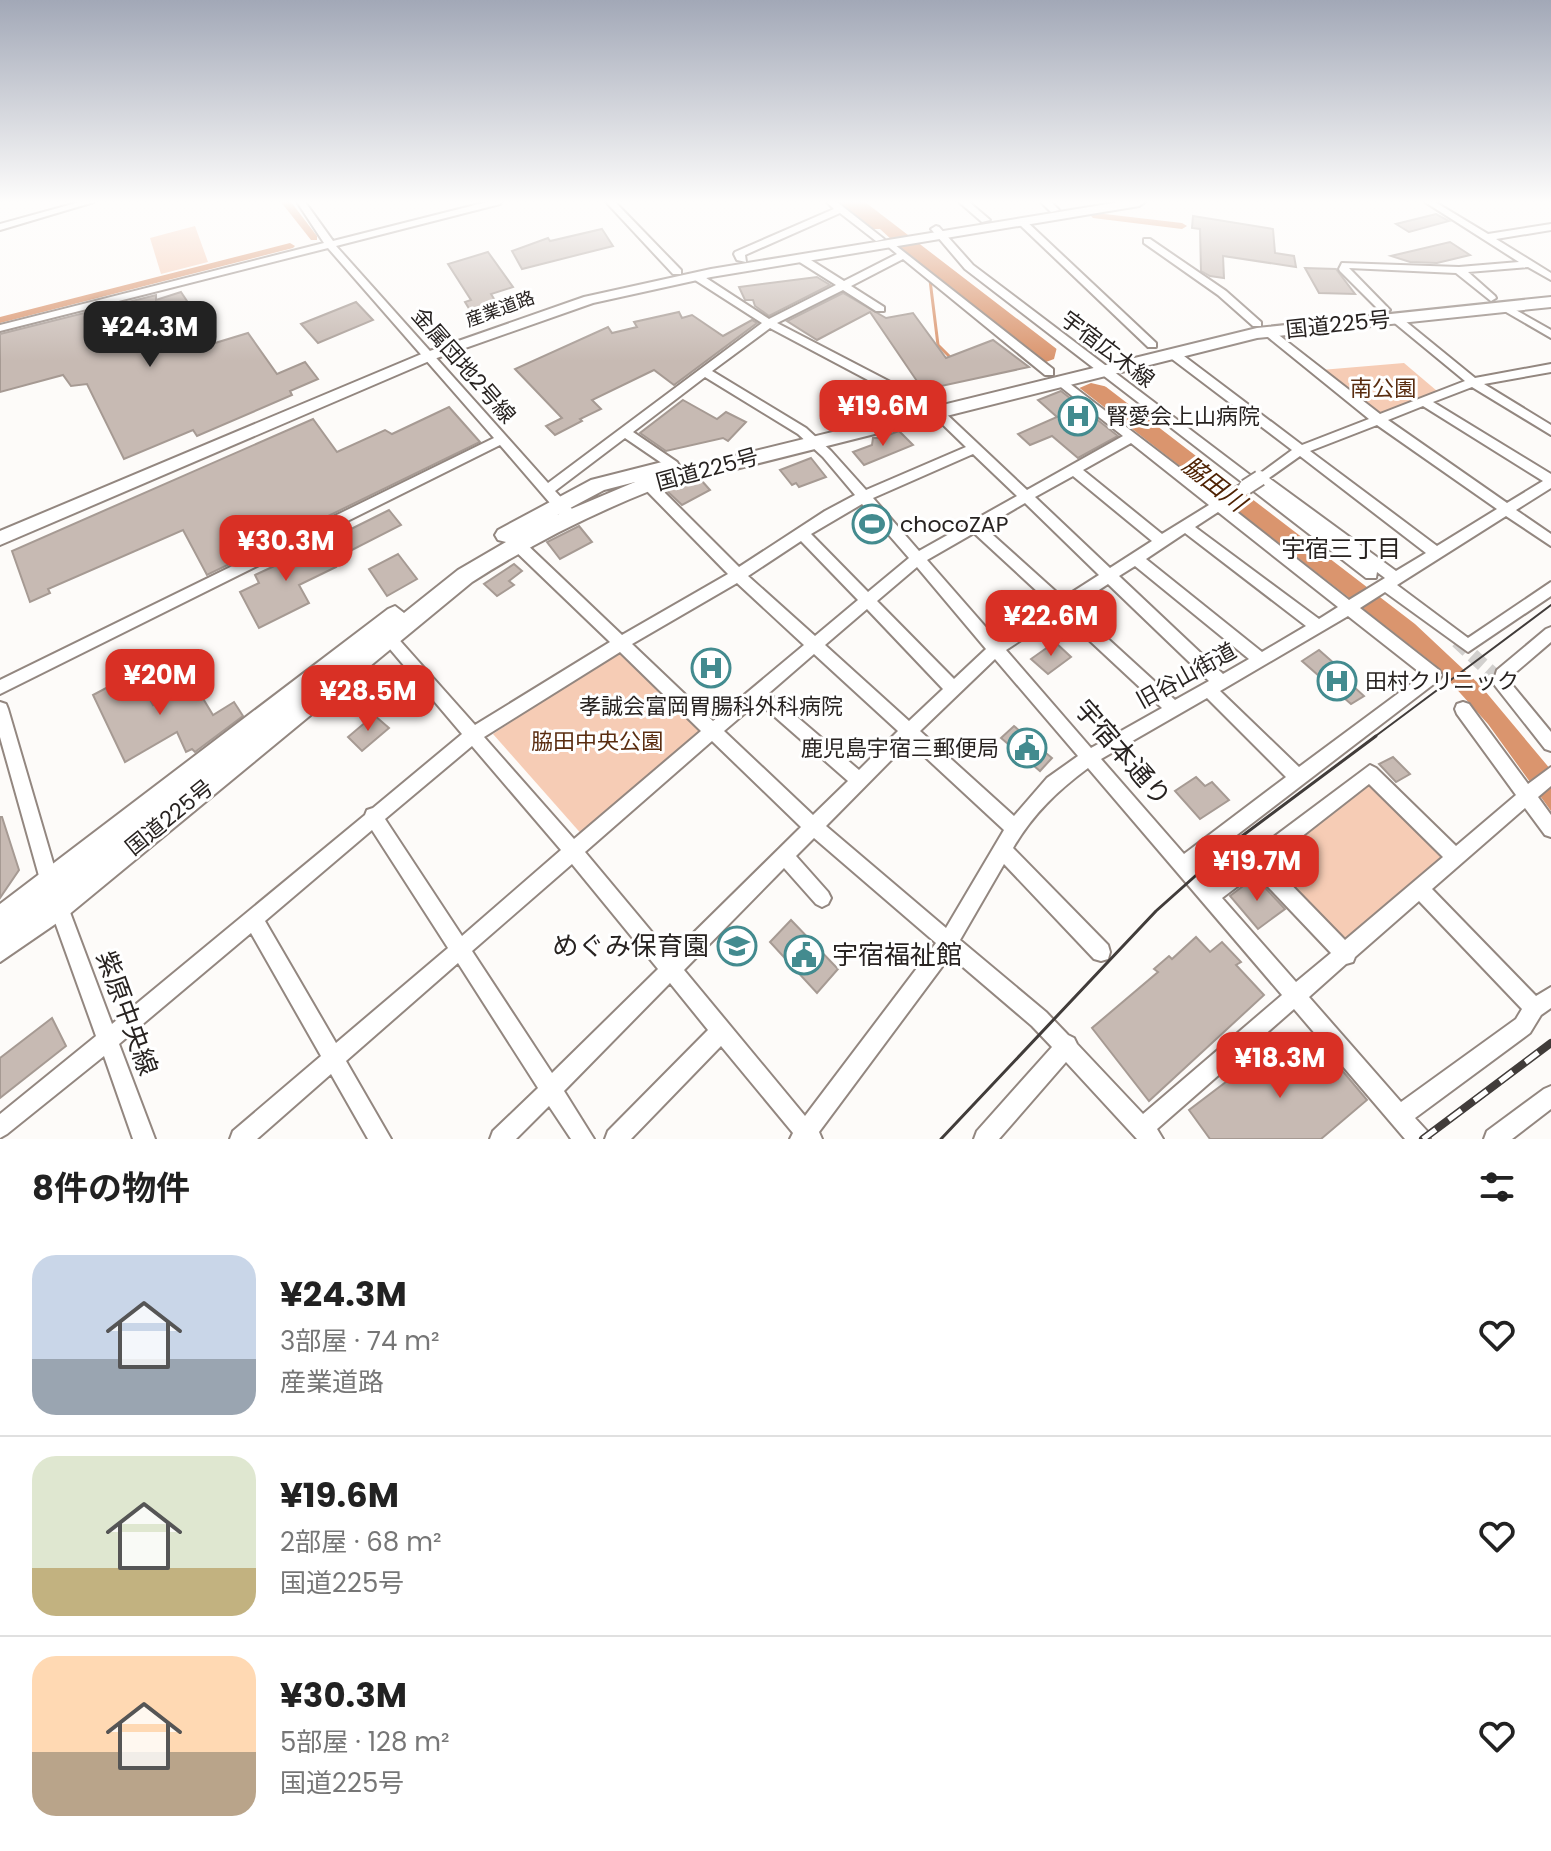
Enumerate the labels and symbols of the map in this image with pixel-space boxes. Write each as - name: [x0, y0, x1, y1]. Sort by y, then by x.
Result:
- street label: 産業道路: [462, 284, 538, 333]
- pin: ¥24.3M: [85, 301, 215, 369]
- street label: 金属団地2号線: [404, 301, 523, 430]
- street label: 宇宿広木線: [1054, 304, 1161, 395]
- street label: 国道225号: [1284, 304, 1392, 345]
- park label: 南公園: [1350, 373, 1416, 404]
- pin: ¥19.6M: [818, 380, 948, 448]
- hospital icon: 腎愛会上山病院: [1057, 395, 1099, 437]
- place label: 腎愛会上山病院: [1106, 401, 1260, 432]
- street label: 国道225号: [652, 441, 762, 498]
- water label: 脇田川: [1176, 448, 1255, 521]
- sports icon: chocoZAP: [851, 503, 893, 545]
- place label: chocoZAP: [900, 509, 1008, 540]
- pin: ¥30.3M: [221, 515, 351, 583]
- district label: 宇宿三丁目: [1281, 532, 1401, 565]
- pin: ¥22.6M: [986, 590, 1116, 658]
- street label: 旧谷山街道: [1131, 635, 1242, 716]
- hospital icon: 孝誠会富岡胃腸科外科病院: [690, 647, 732, 689]
- pin: ¥20M: [113, 649, 207, 717]
- hospital icon: 田村クリニック: [1316, 660, 1358, 702]
- pin: ¥28.5M: [303, 665, 433, 733]
- place label: 田村クリニック: [1365, 666, 1519, 697]
- place label: 孝誠会富岡胃腸科外科病院: [579, 691, 843, 722]
- street label: 宇宿本通り: [1067, 692, 1179, 814]
- park label: 脇田中央公園: [531, 726, 663, 757]
- public building icon: 鹿児島宇宿三郵便局: [1006, 727, 1048, 769]
- place label: 鹿児島宇宿三郵便局: [801, 733, 999, 764]
- street label: 国道225号: [119, 772, 220, 863]
- pin: ¥19.7M: [1192, 835, 1322, 903]
- school or university icon: めぐみ保育園: [716, 925, 758, 967]
- place label: めぐみ保育園: [552, 928, 709, 964]
- public building icon: 宇宿福祉館: [783, 934, 825, 976]
- place label: 宇宿福祉館: [832, 937, 962, 973]
- street label: 紫原中央線: [88, 946, 166, 1080]
- pin: ¥18.3M: [1215, 1032, 1345, 1100]

